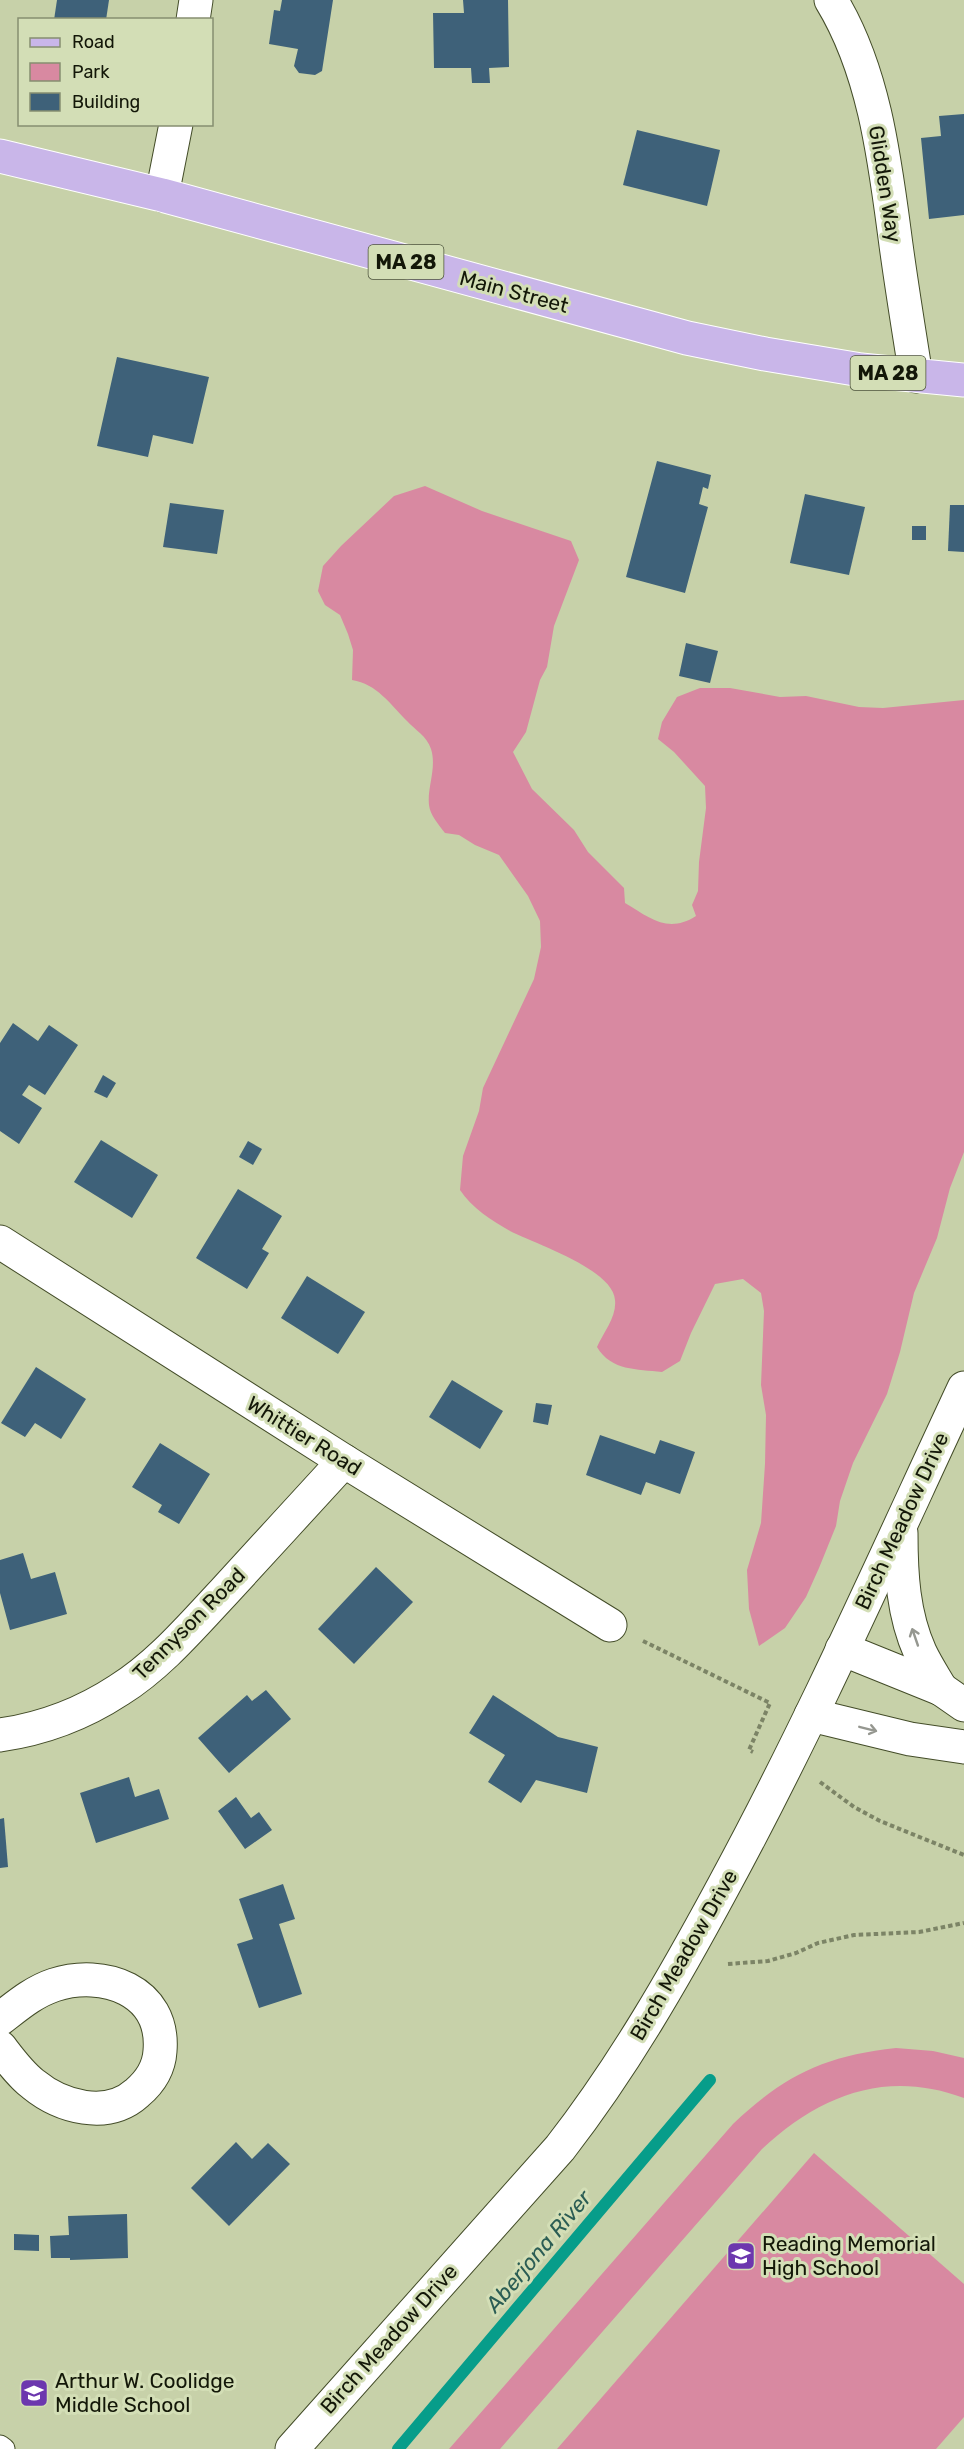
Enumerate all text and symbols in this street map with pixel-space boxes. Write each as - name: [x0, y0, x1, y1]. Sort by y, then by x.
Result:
- legend: [18, 18, 213, 126]
- text: Road: [72, 31, 115, 53]
- text: Park: [72, 61, 110, 83]
- text: Building: [72, 91, 140, 113]
- street label: Glidden Way: [864, 124, 907, 245]
- road number: MA 28: [368, 245, 444, 279]
- street label: Main Street: [457, 265, 571, 318]
- road number: MA 28: [850, 356, 926, 390]
- street label: Whittier Road: [242, 1390, 366, 1481]
- street label: Birch Meadow Drive: [849, 1428, 954, 1613]
- street label: Tennyson Road: [127, 1562, 250, 1685]
- one-way arrow: [909, 1628, 920, 1647]
- one-way arrow: [858, 1724, 877, 1736]
- street label: Birch Meadow Drive: [625, 1865, 743, 2044]
- water label: Aberjona River: [479, 2184, 598, 2318]
- place label: Reading Memorial High School: [762, 2231, 936, 2280]
- school or university icon: Reading Memorial High School: [725, 2240, 757, 2272]
- street label: Birch Meadow Drive: [315, 2259, 462, 2419]
- place label: Arthur W. Coolidge Middle School: [55, 2368, 235, 2417]
- school or university icon: Arthur W. Coolidge Middle School: [18, 2377, 50, 2409]

